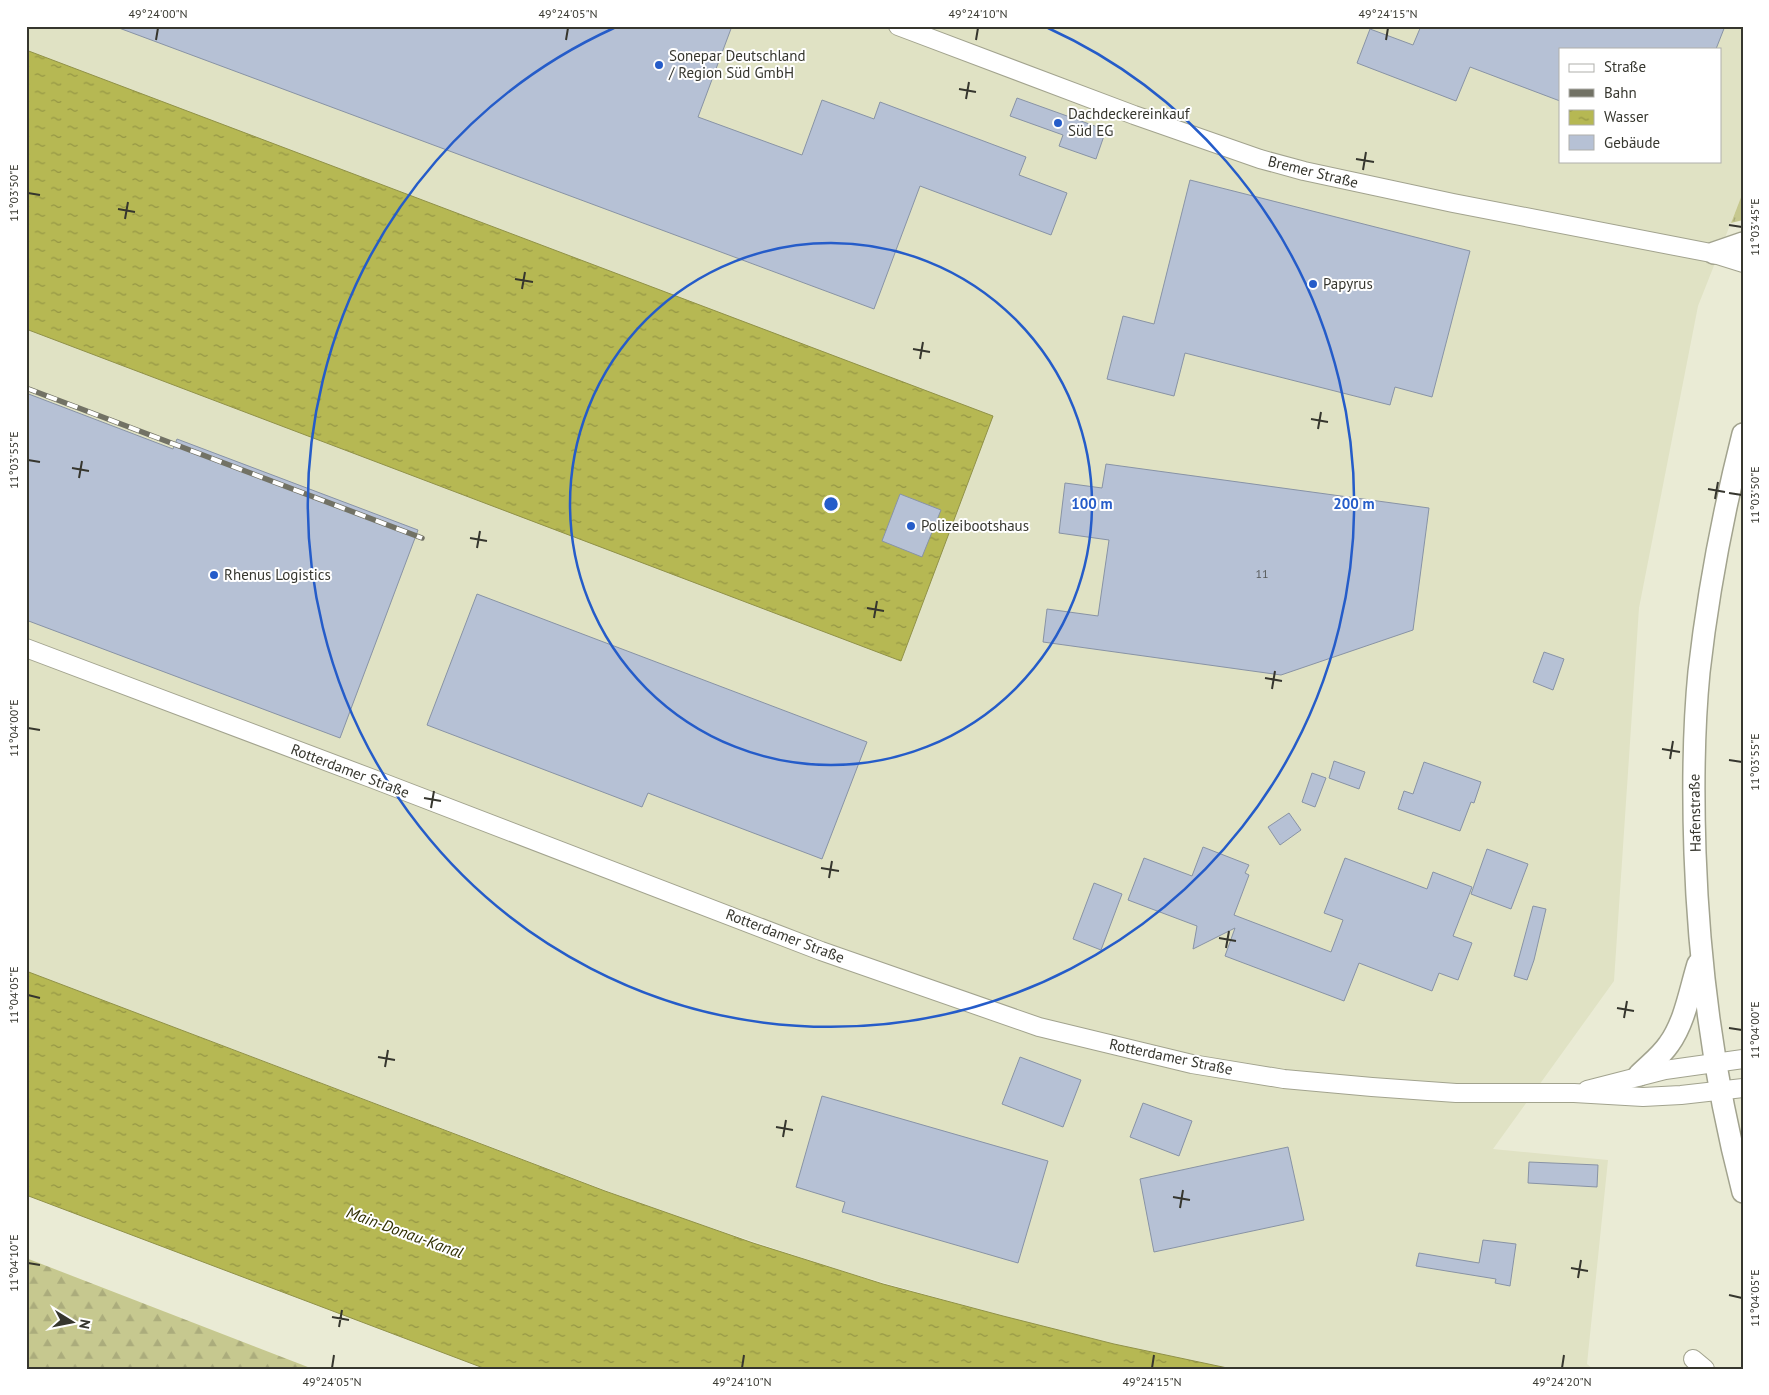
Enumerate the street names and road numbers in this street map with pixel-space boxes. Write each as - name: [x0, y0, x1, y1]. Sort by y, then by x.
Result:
- street label: Bremer Straße: [1266, 151, 1360, 192]
- street label: Rotterdamer Straße: [288, 739, 412, 802]
- street label: Hafenstraße: [1684, 774, 1705, 852]
- street label: Rotterdamer Straße: [723, 904, 847, 967]
- street label: Rotterdamer Straße: [1108, 1034, 1234, 1079]

